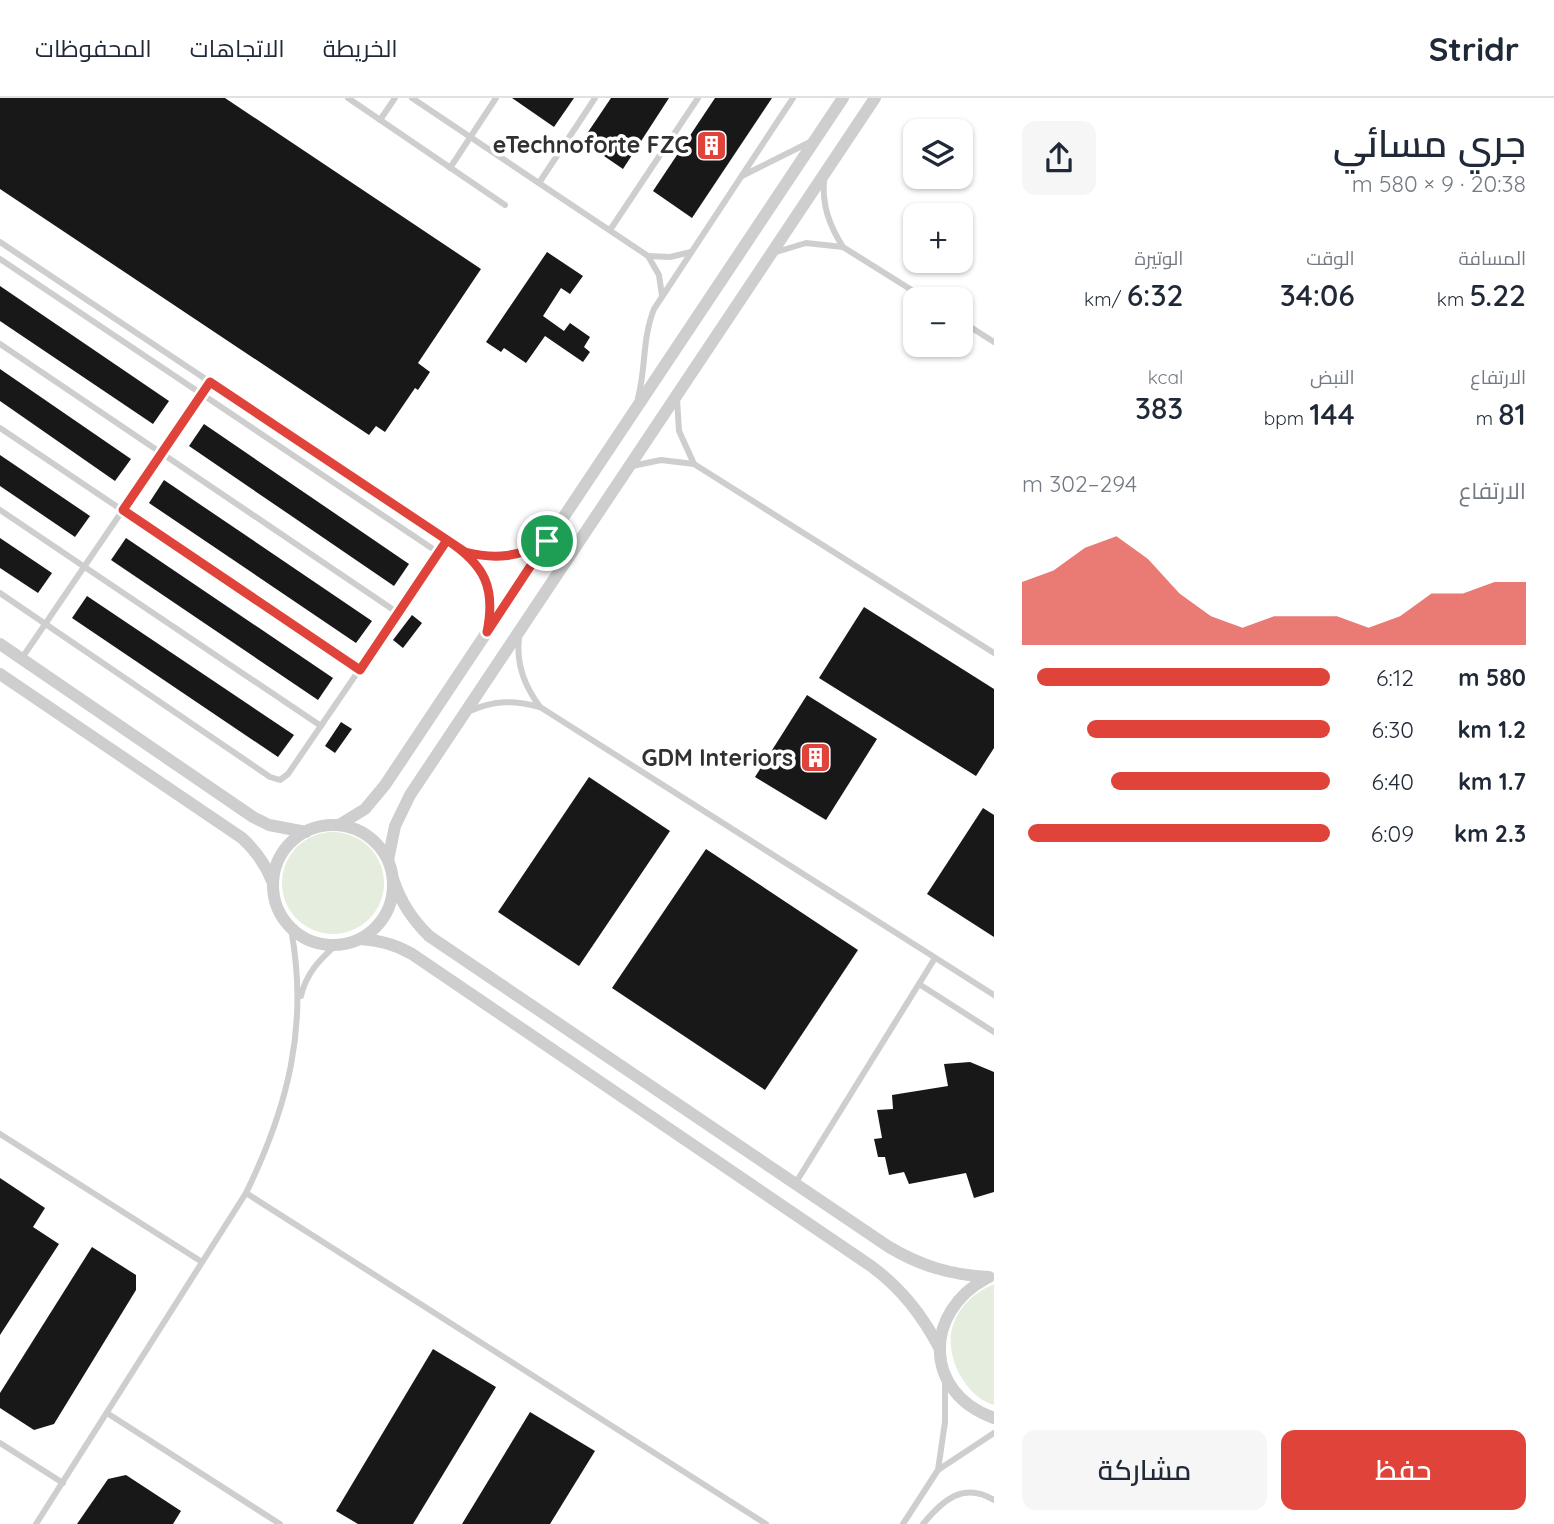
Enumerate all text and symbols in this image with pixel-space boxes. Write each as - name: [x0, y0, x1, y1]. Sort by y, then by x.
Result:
- text: Stridr: [1429, 28, 1519, 69]
- text: المحفوظات: [35, 33, 152, 63]
- text: الاتجاهات: [190, 33, 285, 63]
- text: الخريطة: [323, 33, 398, 63]
- map controls: [903, 119, 973, 357]
- button: layers: [903, 119, 973, 189]
- text: جري مسائي: [1333, 119, 1526, 167]
- button: share: [1022, 121, 1096, 195]
- building icon: eTechnoforte FZC: [695, 128, 729, 162]
- place label: eTechnoforte FZC: [493, 130, 689, 159]
- text: 20:38 · 9 × 580 m: [1352, 169, 1526, 198]
- button: +: [903, 203, 973, 273]
- text: الوتيرة: [1135, 246, 1183, 270]
- text: الوقت: [1306, 246, 1355, 270]
- text: المسافة: [1458, 246, 1526, 270]
- text: 6:32: [1127, 276, 1183, 314]
- text: 34:06: [1280, 276, 1355, 314]
- text: 5.22: [1469, 276, 1526, 314]
- button: −: [903, 287, 973, 357]
- text: /km: [1084, 287, 1127, 311]
- text: km: [1437, 287, 1469, 311]
- text: kcal: [1148, 365, 1183, 389]
- text: النبض: [1310, 365, 1355, 389]
- text: الارتفاع: [1470, 365, 1526, 389]
- text: 383: [1135, 389, 1183, 427]
- text: 144: [1309, 395, 1355, 433]
- text: 81: [1498, 395, 1526, 433]
- text: bpm: [1264, 406, 1309, 430]
- text: m: [1476, 406, 1498, 430]
- text: 294–302 m: [1022, 469, 1137, 498]
- text: الارتفاع: [1459, 476, 1526, 505]
- pin: [517, 511, 577, 571]
- icon: arrive: [528, 522, 566, 560]
- text: 6:12: [1376, 663, 1414, 692]
- text: 580 m: [1458, 663, 1526, 692]
- text: 6:30: [1372, 715, 1414, 744]
- text: 1.2 km: [1457, 715, 1526, 744]
- building icon: GDM Interiors: [799, 741, 833, 775]
- place label: GDM Interiors: [642, 743, 793, 772]
- text: 6:40: [1372, 767, 1414, 796]
- text: 1.7 km: [1458, 767, 1526, 796]
- text: 6:09: [1371, 819, 1414, 848]
- text: 2.3 km: [1454, 819, 1526, 848]
- button: مشاركة: [1022, 1430, 1267, 1510]
- button: حفظ: [1281, 1430, 1526, 1510]

